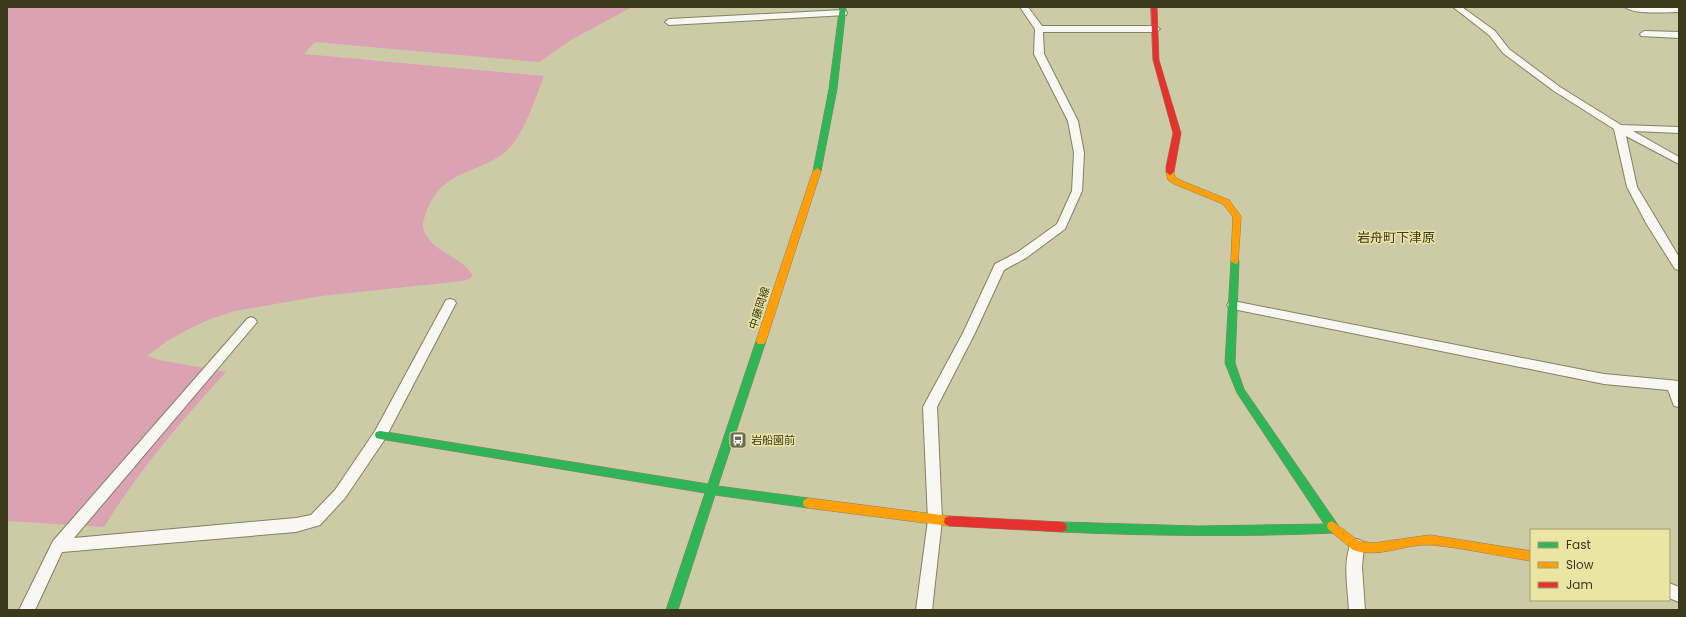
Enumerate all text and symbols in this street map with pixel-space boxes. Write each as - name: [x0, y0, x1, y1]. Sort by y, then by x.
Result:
- district label: 岩舟町下津原: [1357, 228, 1435, 247]
- street label: 中藤岡線: [745, 285, 773, 331]
- bus stop icon: 岩船園前: [728, 430, 748, 450]
- place label: 岩船園前: [751, 432, 795, 448]
- legend: [1530, 529, 1670, 601]
- text: Fast: [1566, 536, 1591, 553]
- text: Slow: [1566, 556, 1594, 573]
- text: Jam: [1566, 576, 1593, 593]

